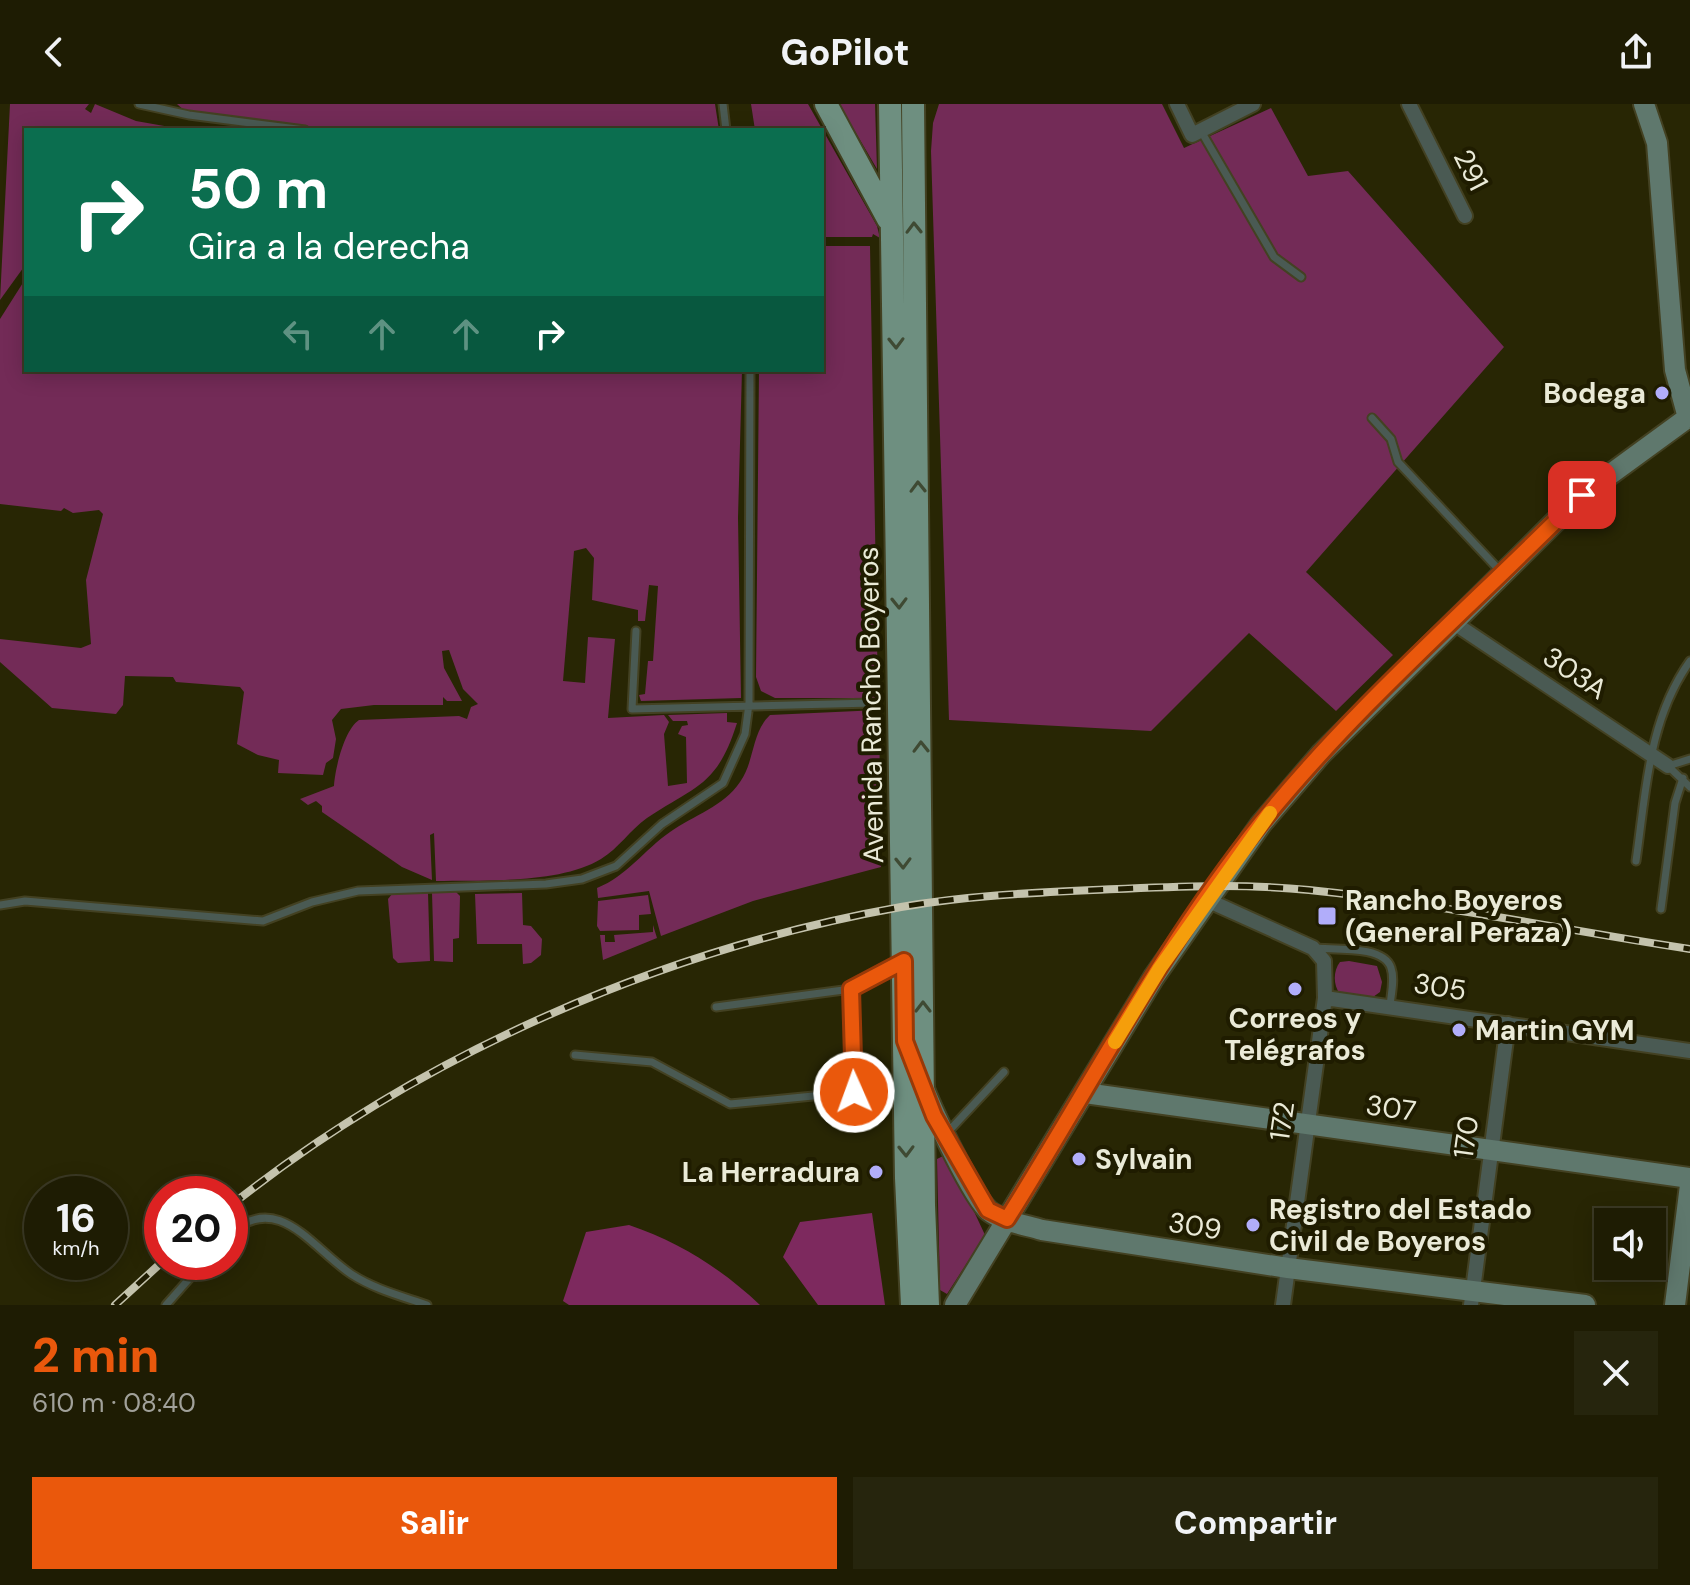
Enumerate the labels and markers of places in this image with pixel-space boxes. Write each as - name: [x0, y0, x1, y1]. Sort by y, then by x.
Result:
- place label: Bodega: [1543, 375, 1646, 412]
- marker: Bodega: [1653, 384, 1671, 402]
- pin: [1548, 461, 1616, 529]
- place label: Rancho Boyeros (General Peraza): [1345, 882, 1572, 951]
- marker: Rancho Boyeros (General Peraza): [1316, 905, 1338, 927]
- marker: Correos y Telégrafos: [1286, 980, 1304, 998]
- place label: Correos y Telégrafos: [1224, 1000, 1366, 1069]
- place label: Martin GYM: [1475, 1012, 1635, 1049]
- marker: Martin GYM: [1450, 1021, 1468, 1039]
- place label: Sylvain: [1095, 1141, 1193, 1178]
- marker: Sylvain: [1070, 1150, 1088, 1168]
- place label: La Herradura: [682, 1154, 860, 1191]
- marker: La Herradura: [867, 1163, 885, 1181]
- place label: Registro del Estado Civil de Boyeros: [1269, 1191, 1532, 1260]
- marker: Registro del Estado Civil de Boyeros: [1244, 1216, 1262, 1234]

